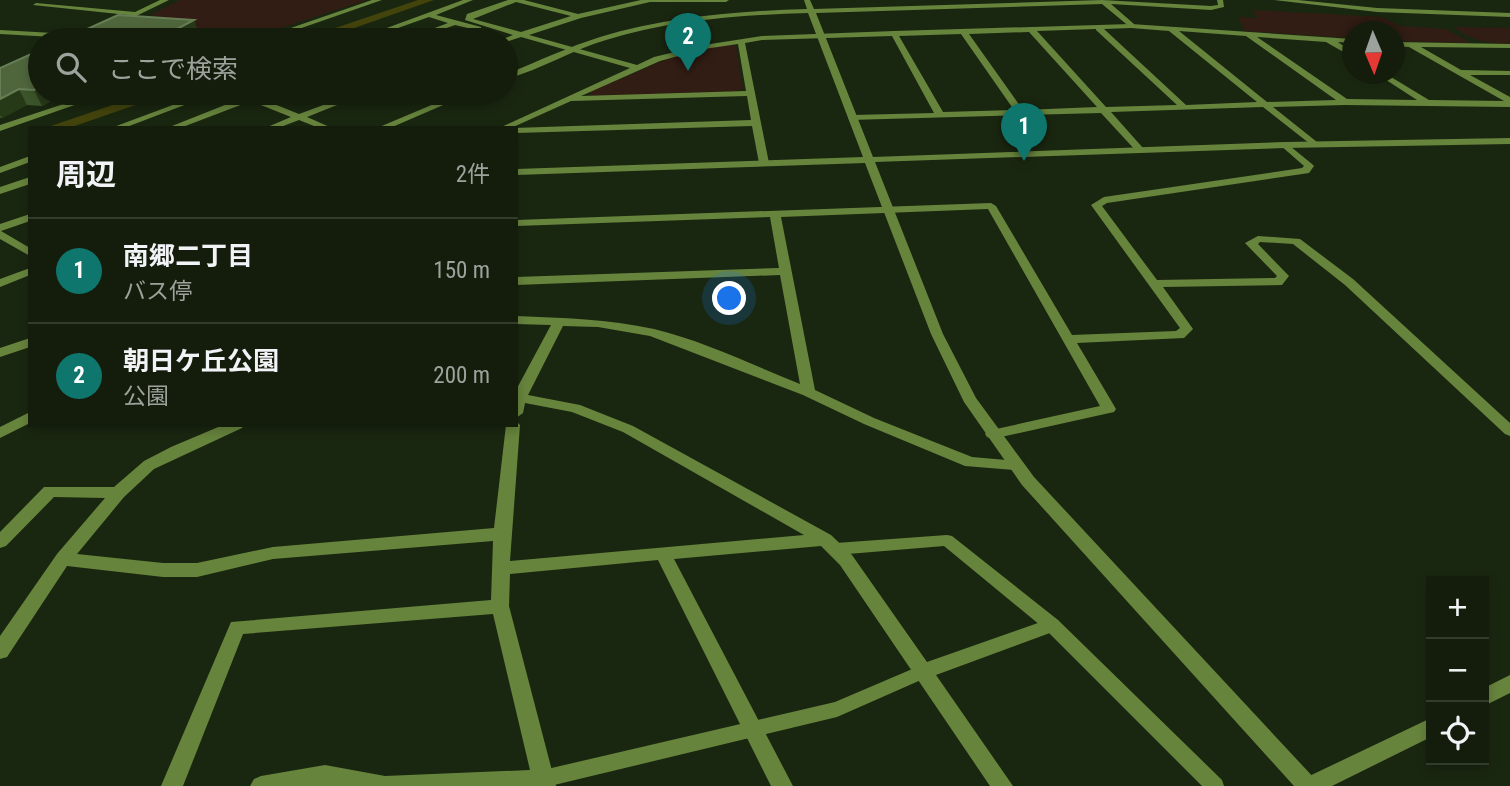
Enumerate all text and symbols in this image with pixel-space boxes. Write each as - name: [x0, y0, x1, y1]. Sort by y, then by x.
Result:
- pin: 2: [665, 13, 711, 71]
- north arrow: [1342, 21, 1405, 84]
- search box: [28, 28, 518, 105]
- icon: search: [52, 48, 90, 86]
- text: ここで検索: [108, 54, 238, 84]
- pin: 1: [1001, 103, 1047, 161]
- text: 周辺: [56, 157, 116, 192]
- text: 2件: [456, 161, 490, 188]
- text: 南郷二丁目: [123, 241, 253, 271]
- text: 1: [73, 257, 85, 284]
- text: 150 m: [433, 257, 490, 284]
- text: バス停: [123, 278, 192, 305]
- your location: [712, 281, 746, 315]
- text: 朝日ケ丘公園: [123, 346, 279, 376]
- text: 2: [73, 362, 85, 389]
- text: 200 m: [433, 362, 490, 389]
- text: 公園: [123, 383, 169, 410]
- map controls: [1426, 576, 1489, 765]
- button: +: [1426, 576, 1489, 639]
- button: −: [1426, 639, 1489, 702]
- button: locate: [1426, 702, 1489, 765]

